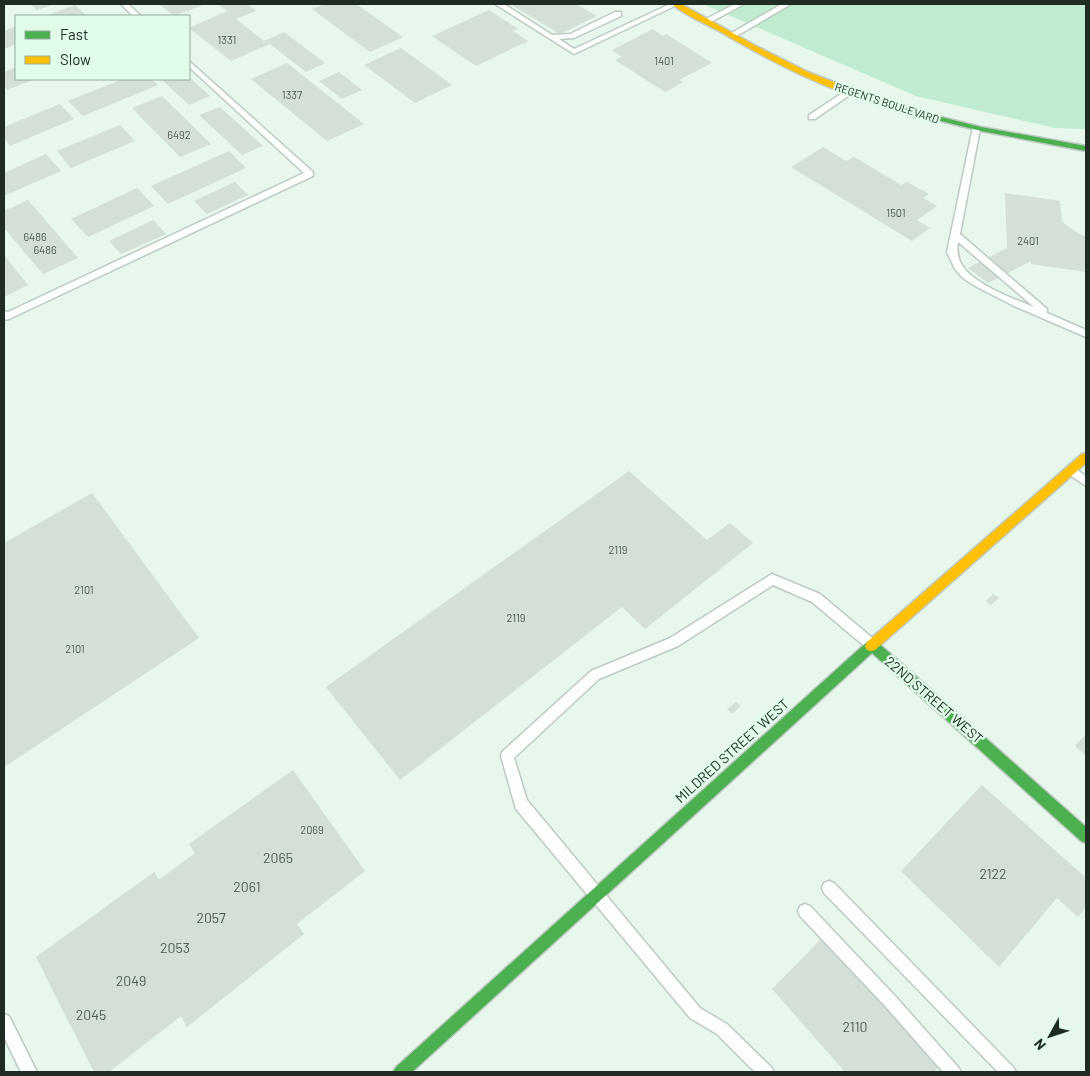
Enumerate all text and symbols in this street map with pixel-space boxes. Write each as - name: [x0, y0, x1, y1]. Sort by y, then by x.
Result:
- legend: [15, 15, 190, 80]
- text: Fast: [60, 25, 88, 43]
- house number: 1331: [218, 33, 236, 46]
- text: Slow: [60, 50, 91, 68]
- house number: 1401: [654, 54, 674, 67]
- street label: REGENTS BOULEVARD: [833, 80, 941, 126]
- house number: 1337: [282, 88, 302, 101]
- house number: 6492: [167, 128, 191, 141]
- house number: 1501: [886, 206, 906, 219]
- house number: 6486: [23, 230, 47, 243]
- house number: 2401: [1017, 234, 1039, 247]
- house number: 6486: [33, 243, 57, 256]
- house number: 2119: [608, 543, 628, 556]
- house number: 2101: [74, 583, 94, 596]
- house number: 2119: [506, 611, 526, 624]
- house number: 2101: [65, 642, 85, 655]
- street label: 22ND STREET WEST: [882, 652, 987, 747]
- street label: MILDRED STREET WEST: [671, 695, 792, 806]
- house number: 2069: [300, 823, 324, 836]
- house number: 2065: [263, 849, 293, 866]
- house number: 2122: [979, 865, 1007, 882]
- house number: 2061: [233, 878, 261, 895]
- house number: 2057: [196, 909, 226, 926]
- house number: 2053: [160, 939, 190, 956]
- house number: 2049: [116, 972, 146, 989]
- house number: 2045: [76, 1006, 106, 1023]
- north arrow: [1025, 1011, 1075, 1061]
- house number: 2110: [842, 1018, 868, 1035]
- text: N: [1030, 1036, 1049, 1054]

